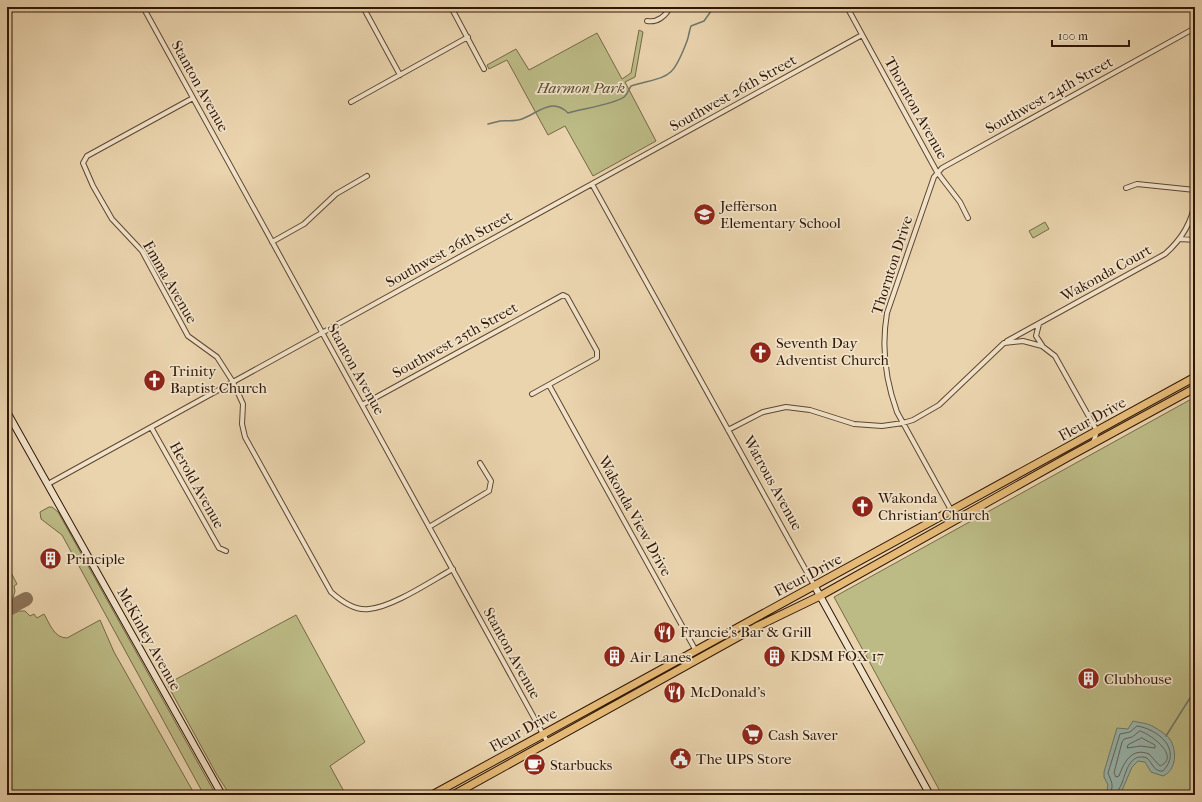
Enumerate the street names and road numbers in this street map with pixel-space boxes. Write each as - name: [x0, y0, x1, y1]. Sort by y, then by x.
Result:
- street label: Stanton Avenue: [167, 37, 233, 135]
- street label: Southwest 26th Street: [667, 50, 800, 135]
- street label: Southwest 24th Street: [982, 52, 1116, 137]
- street label: Thornton Avenue: [880, 54, 952, 163]
- street label: Southwest 26th Street: [383, 206, 516, 291]
- street label: Thornton Drive: [868, 213, 917, 317]
- street label: Emma Avenue: [139, 237, 201, 327]
- street label: Wakonda Court: [1057, 240, 1155, 306]
- street label: Southwest 25th Street: [389, 298, 521, 382]
- street label: Stanton Avenue: [323, 320, 389, 418]
- street label: Fleur Drive: [1055, 393, 1129, 445]
- street label: Watrous Avenue: [739, 432, 807, 534]
- street label: Herold Avenue: [166, 438, 229, 532]
- street label: Wakonda View Drive: [594, 452, 676, 580]
- street label: Fleur Drive: [771, 549, 846, 600]
- street label: McKinley Avenue: [113, 584, 185, 694]
- street label: Stanton Avenue: [479, 604, 545, 702]
- street label: Fleur Drive: [486, 704, 560, 756]

